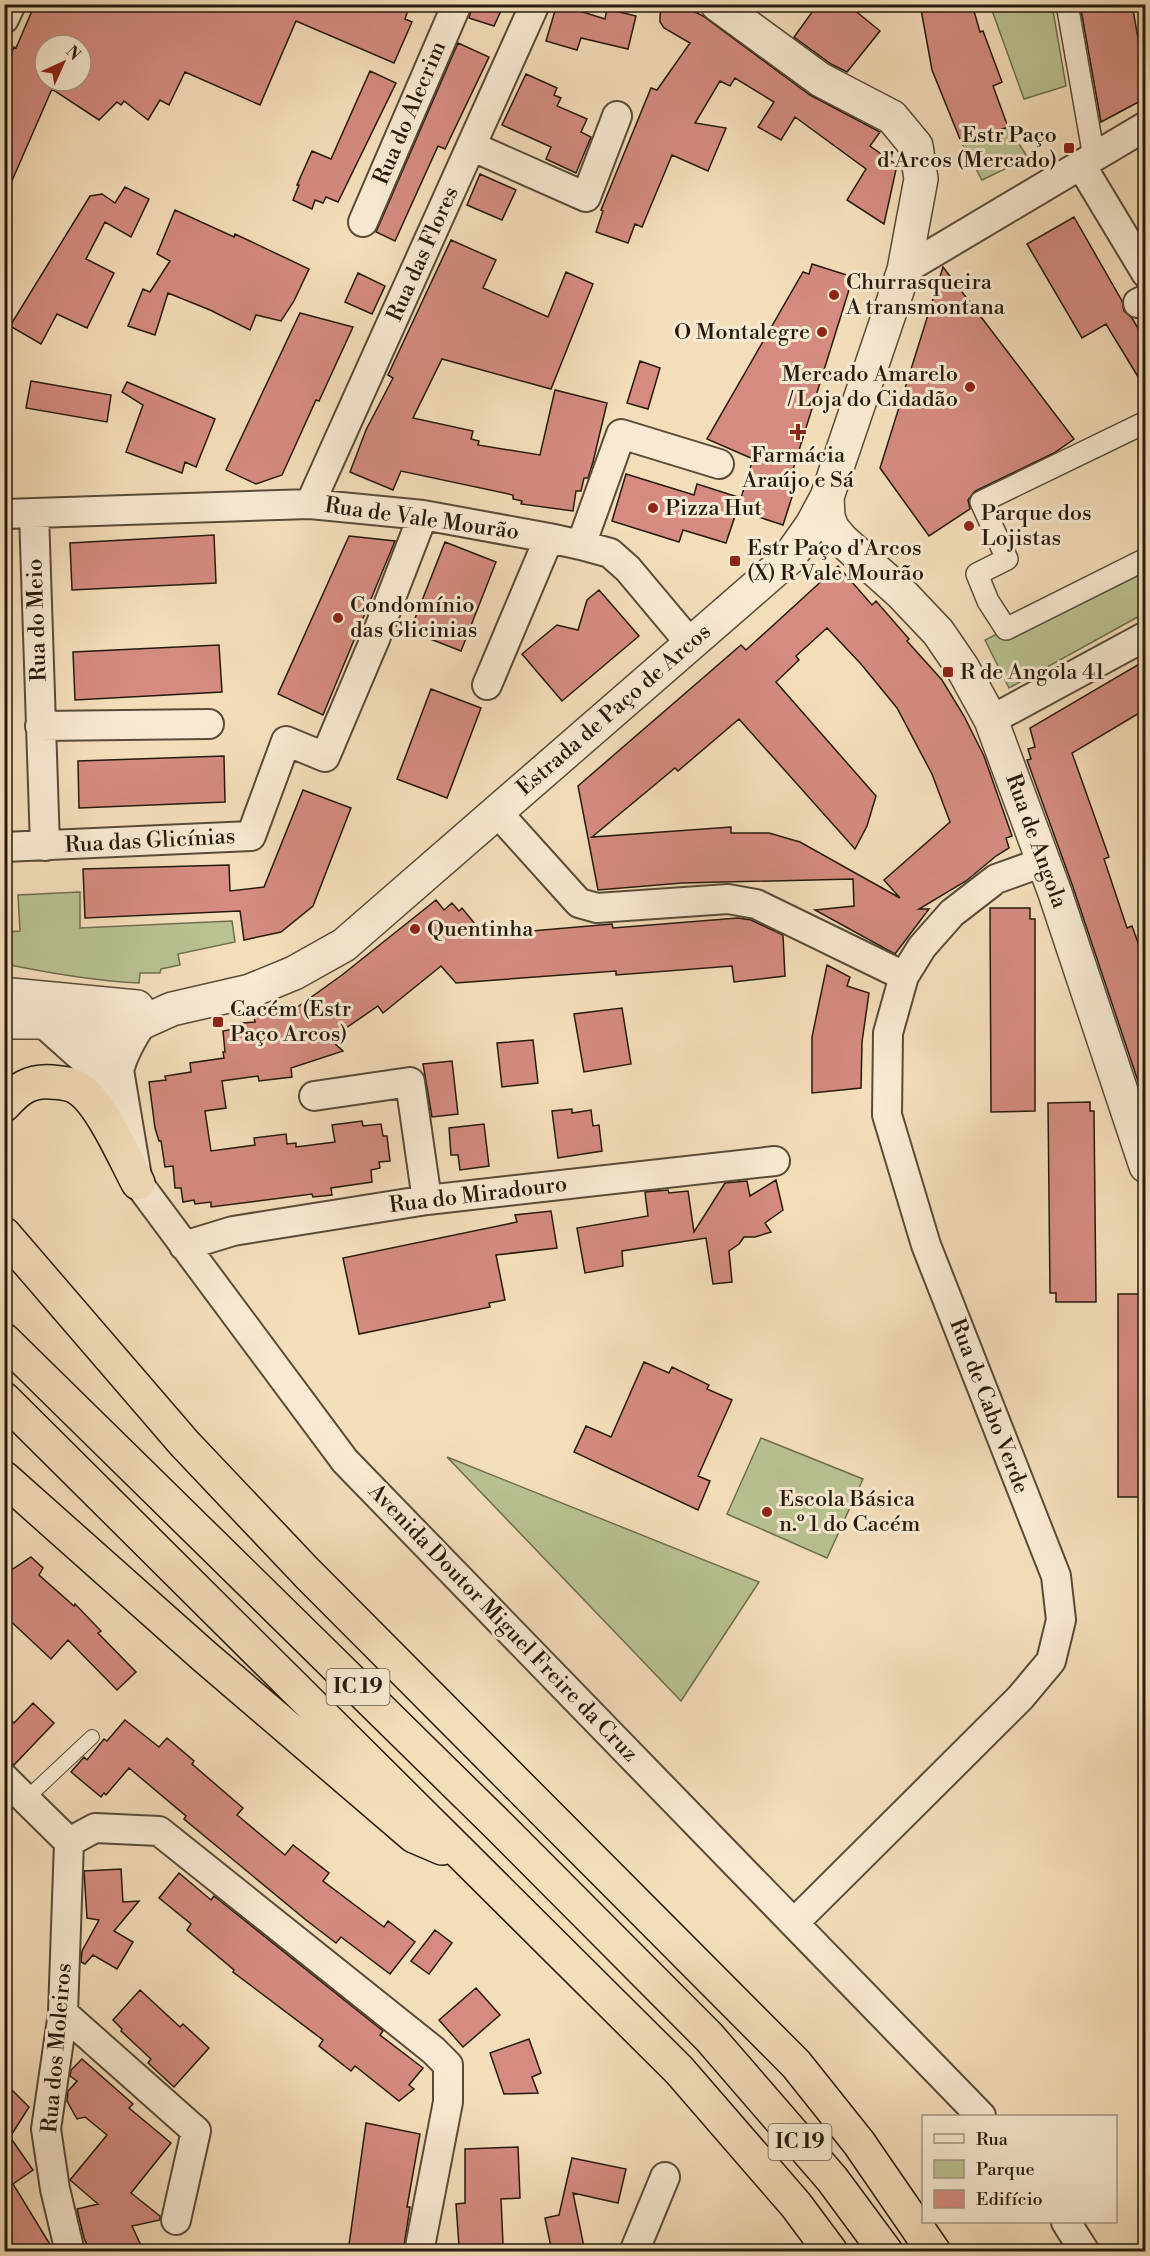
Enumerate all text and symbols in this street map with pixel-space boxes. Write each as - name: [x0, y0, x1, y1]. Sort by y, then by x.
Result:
- north arrow: [33, 33, 93, 93]
- street label: Rua do Alecrim: [368, 37, 452, 189]
- text: N: [61, 42, 85, 65]
- place label: Estr Paço d'Arcos (Mercado): [877, 122, 1057, 174]
- marker: Estr Paço d'Arcos (Mercado): [1062, 141, 1076, 155]
- street label: Rua das Flores: [381, 182, 465, 326]
- place label: Churrasqueira A transmontana: [845, 269, 1006, 321]
- marker: Churrasqueira A transmontana: [827, 288, 841, 302]
- place label: O Montalegre: [674, 319, 810, 346]
- marker: O Montalegre: [815, 325, 829, 339]
- place label: Mercado Amarelo / Loja do Cidadão: [782, 361, 958, 413]
- marker: Mercado Amarelo / Loja do Cidadão: [963, 380, 977, 394]
- marker: Farmácia Araújo e Sá: [791, 425, 805, 439]
- place label: Farmácia Araújo e Sá: [741, 442, 855, 494]
- street label: Rua de Vale Mourão: [323, 492, 521, 546]
- place label: Pizza Hut: [665, 495, 762, 522]
- place label: Parque dos Lojistas: [981, 500, 1092, 552]
- marker: Pizza Hut: [646, 501, 660, 515]
- marker: Parque dos Lojistas: [962, 519, 976, 533]
- place label: Estr Paço d'Arcos (X) R Vale Mourão: [747, 535, 924, 587]
- marker: Estr Paço d'Arcos (X) R Vale Mourão: [728, 554, 742, 568]
- street label: Rua do Meio: [21, 558, 53, 682]
- place label: Condomínio das Glicinias: [350, 592, 477, 644]
- marker: Condomínio das Glicinias: [331, 611, 345, 625]
- street label: Estrada de Paço de Arcos: [511, 618, 717, 802]
- place label: R de Angola 41: [960, 659, 1105, 686]
- marker: R de Angola 41: [941, 665, 955, 679]
- street label: Rua de Angola: [999, 770, 1073, 913]
- street label: Rua das Glicínias: [64, 823, 236, 859]
- place label: Quentinha: [427, 916, 534, 943]
- marker: Quentinha: [408, 922, 422, 936]
- place label: Cacém (Estr Paço Arcos): [230, 996, 351, 1048]
- marker: Cacém (Estr Paço Arcos): [211, 1015, 225, 1029]
- street label: Rua do Miradouro: [387, 1171, 569, 1219]
- street label: Rua de Cabo Verde: [943, 1315, 1035, 1497]
- street label: Avenida Doutor Miguel Freire da Cruz: [362, 1478, 643, 1768]
- place label: Escola Básica n.º 1 do Cacém: [779, 1486, 920, 1538]
- marker: Escola Básica n.º 1 do Cacém: [760, 1505, 774, 1519]
- road number: IC 19: [326, 1669, 389, 1705]
- street label: Rua dos Moleiros: [36, 1962, 78, 2134]
- legend: [922, 2115, 1117, 2223]
- road number: IC 19: [768, 2124, 832, 2160]
- text: Rua: [976, 2128, 1009, 2151]
- text: Parque: [976, 2158, 1035, 2181]
- text: Edifício: [976, 2188, 1043, 2211]

